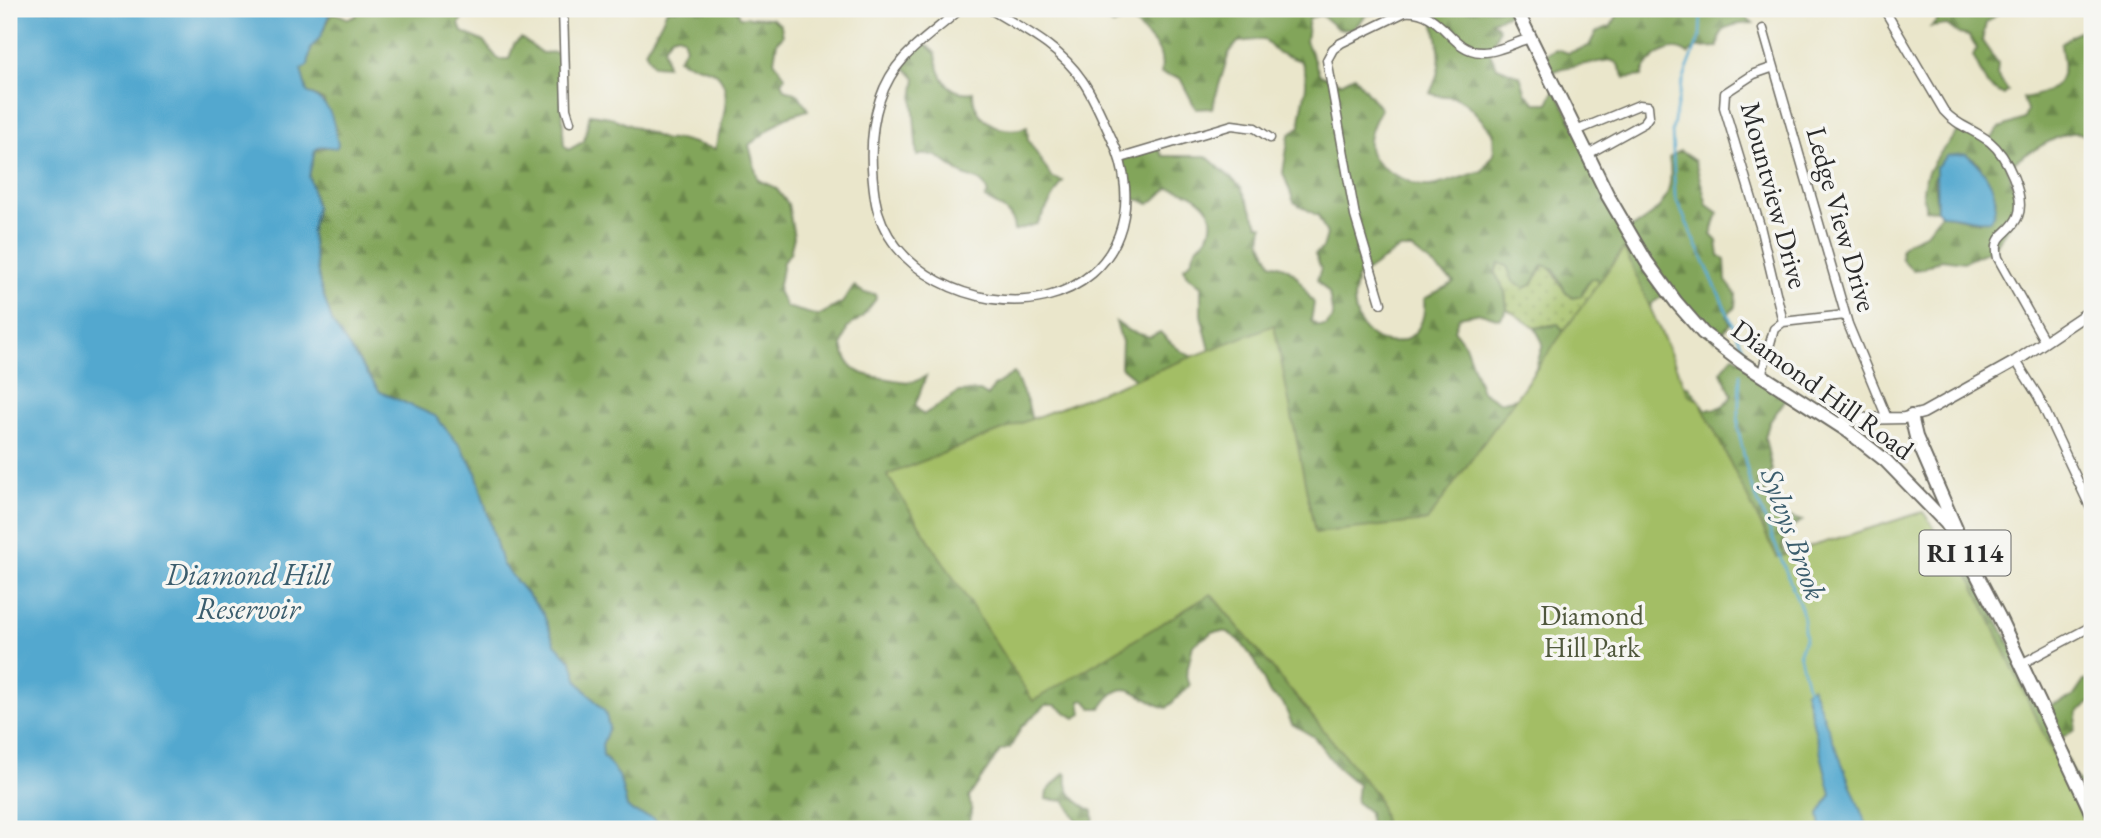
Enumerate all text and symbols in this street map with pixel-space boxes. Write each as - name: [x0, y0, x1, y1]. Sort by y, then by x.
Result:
- street label: Mountview Drive: [1733, 98, 1817, 292]
- street label: Ledge View Drive: [1798, 122, 1886, 316]
- street label: Diamond Hill Road: [1725, 311, 1922, 468]
- water label: Sylvys Brook: [1752, 462, 1836, 606]
- road number: RI 114: [1920, 530, 2010, 576]
- water label: Diamond Hill Reservoir: [164, 555, 332, 628]
- park label: Diamond Hill Park: [1540, 597, 1645, 665]

